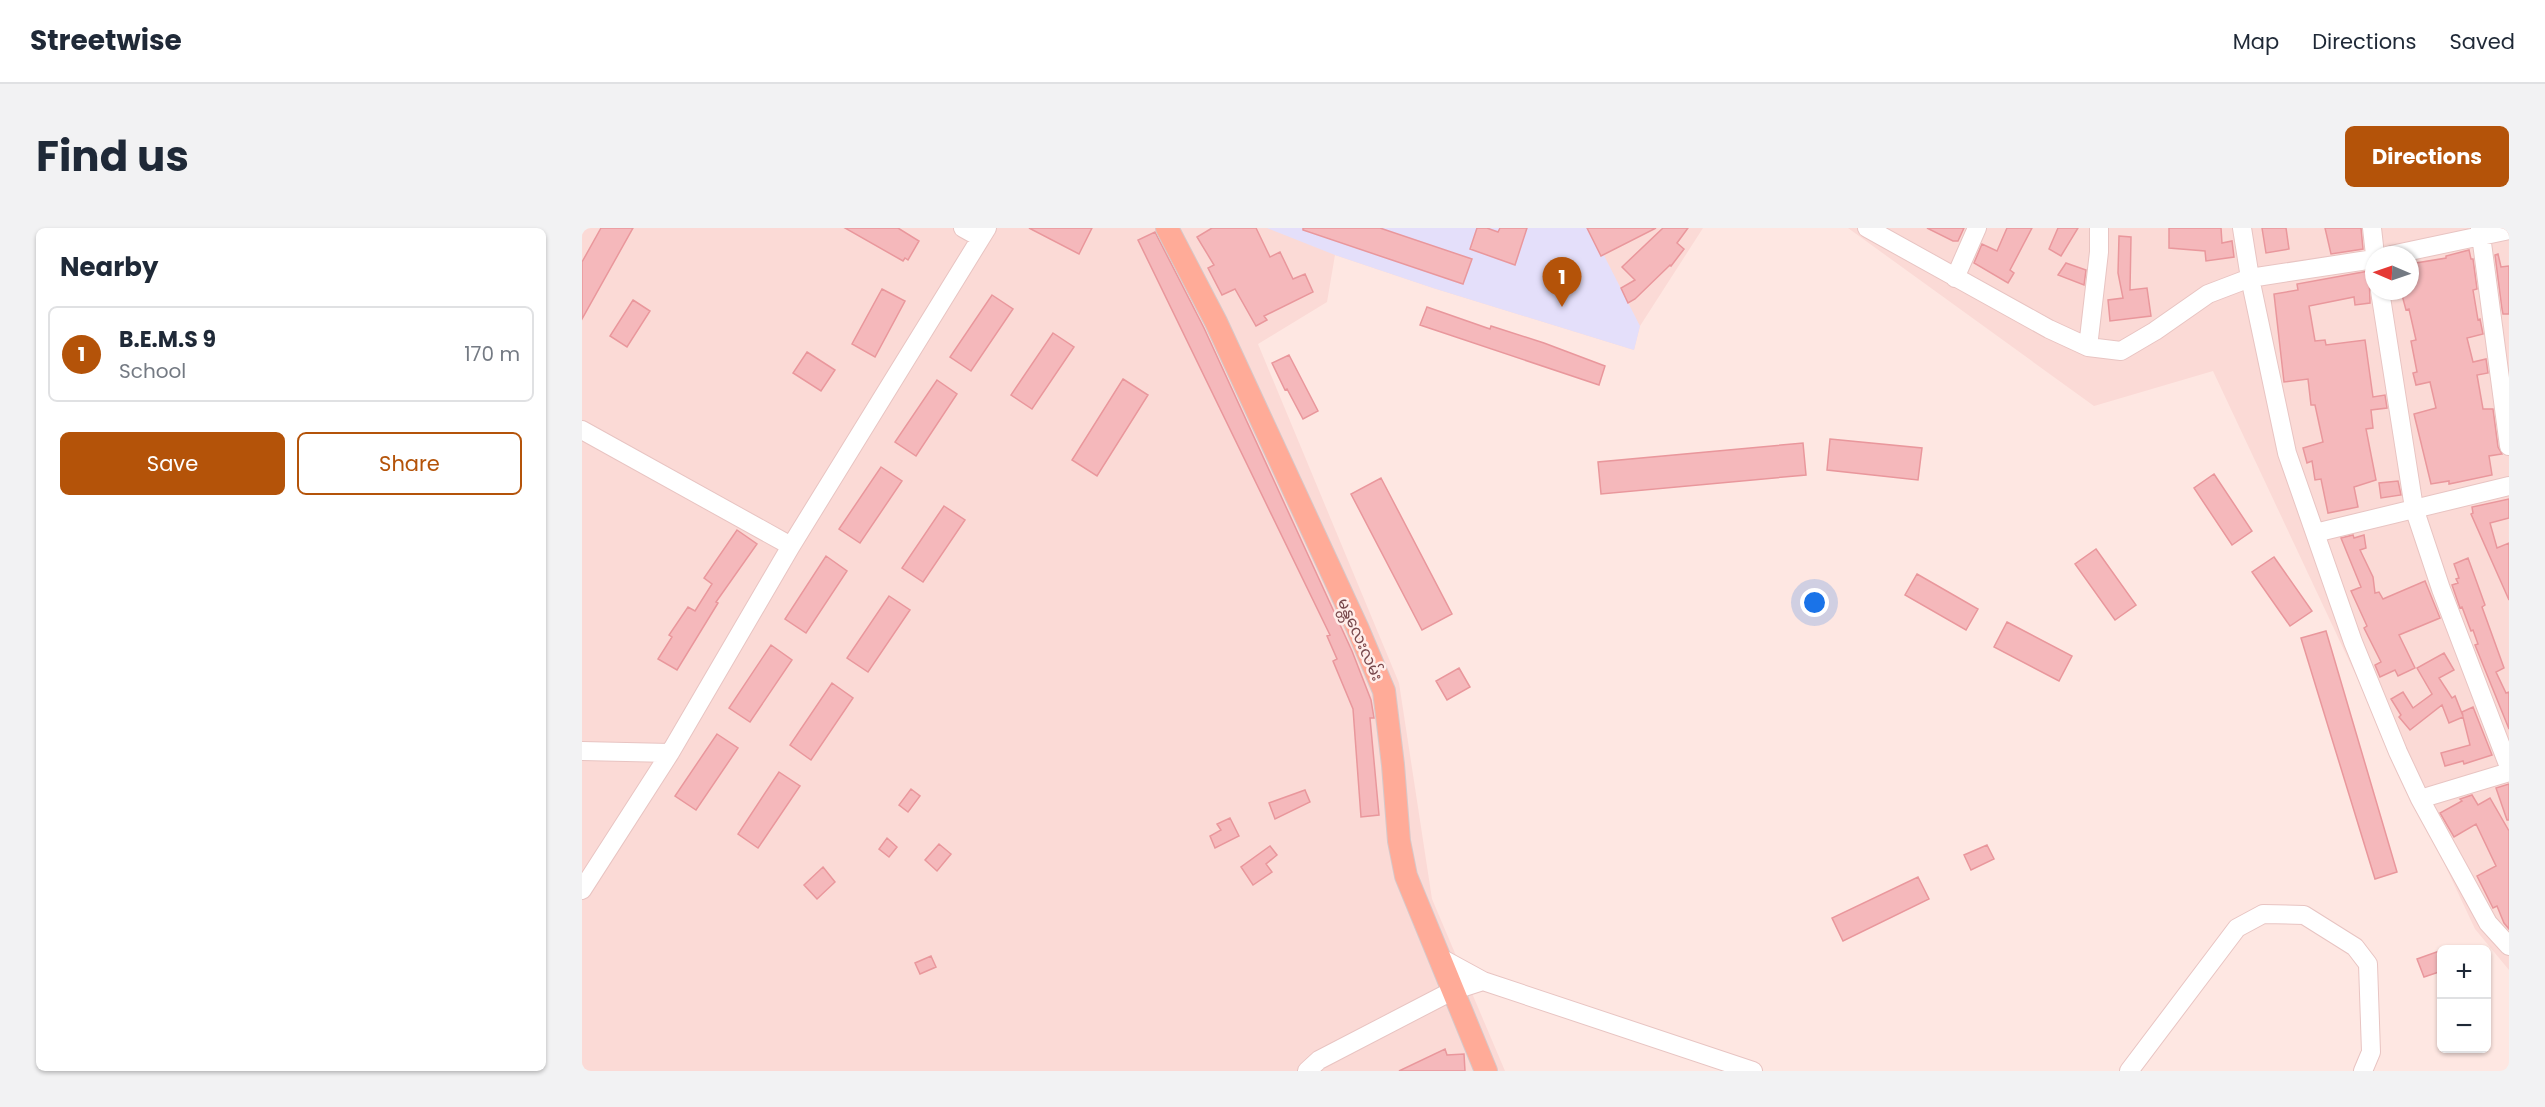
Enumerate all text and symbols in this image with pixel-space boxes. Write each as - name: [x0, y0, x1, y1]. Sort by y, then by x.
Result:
- text: Streetwise: [30, 21, 182, 60]
- text: Map: [2233, 27, 2279, 56]
- text: Directions: [2312, 27, 2416, 56]
- text: Saved: [2449, 27, 2515, 56]
- button: Directions: [2345, 126, 2509, 187]
- text: Find us: [36, 127, 189, 186]
- north arrow: [2365, 246, 2419, 300]
- text: Nearby: [60, 249, 158, 285]
- pin: 1: [1542, 257, 1582, 307]
- text: B.E.M.S 9: [119, 324, 216, 355]
- text: 1: [78, 340, 85, 368]
- text: 170 m: [464, 340, 520, 368]
- text: School: [119, 357, 186, 385]
- button: Save: [60, 432, 285, 495]
- button: Share: [297, 432, 522, 495]
- your location: [1800, 588, 1829, 617]
- street label: မန္တလေးလမ်း: [1330, 594, 1389, 685]
- map controls: [2437, 945, 2491, 1053]
- button: +: [2437, 945, 2491, 999]
- button: −: [2437, 999, 2491, 1053]

